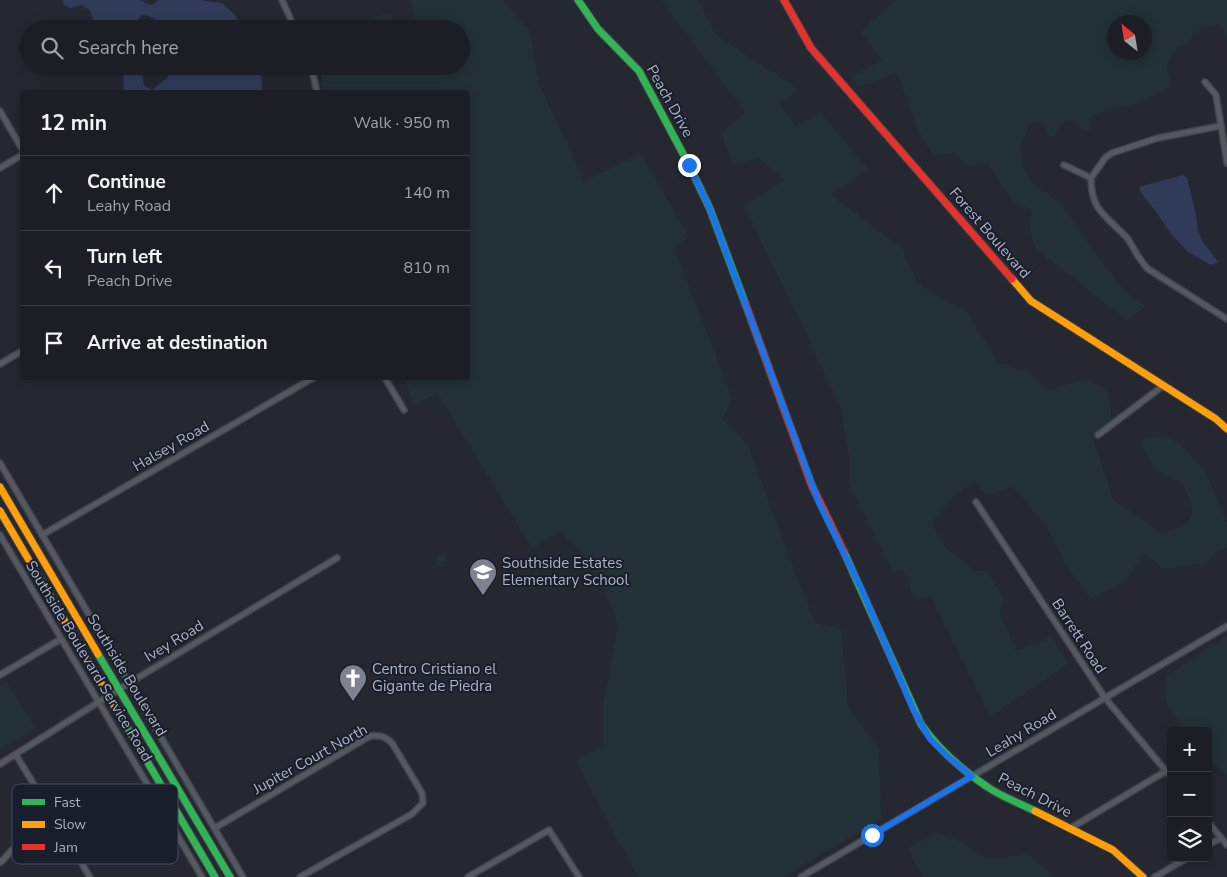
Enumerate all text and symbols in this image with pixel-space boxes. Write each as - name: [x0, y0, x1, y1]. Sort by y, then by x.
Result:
- north arrow: [1107, 15, 1152, 60]
- search box: [20, 20, 470, 75]
- icon: search: [38, 34, 66, 62]
- text: Search here: [78, 35, 179, 61]
- street label: Peach Drive: [642, 61, 698, 141]
- text: 12 min: [40, 109, 107, 137]
- text: Walk · 950 m: [354, 112, 450, 134]
- route end: [678, 154, 701, 177]
- text: Continue: [87, 169, 166, 195]
- icon: ahead: [40, 179, 68, 207]
- text: 140 m: [403, 182, 450, 204]
- street label: Forest Boulevard: [945, 183, 1035, 283]
- text: Leahy Road: [87, 195, 171, 217]
- text: Turn left: [87, 244, 162, 270]
- icon: left: [40, 254, 68, 282]
- text: 810 m: [403, 257, 450, 279]
- text: Peach Drive: [87, 270, 172, 292]
- icon: arrive: [40, 329, 68, 357]
- text: Arrive at destination: [87, 330, 268, 356]
- street label: Halsey Road: [129, 416, 213, 476]
- place label: Southside Estates Elementary School: [502, 553, 629, 590]
- street label: Southside Boulevard Service Road: [22, 557, 156, 765]
- school or university icon: Southside Estates Elementary School: [468, 557, 498, 596]
- street label: Barrett Road: [1047, 595, 1111, 677]
- street label: Southside Boulevard: [83, 610, 171, 740]
- street label: Ivey Road: [141, 615, 207, 667]
- place label: Centro Cristiano el Gigante de Piedra: [372, 659, 497, 696]
- church icon: Centro Cristiano el Gigante de Piedra: [338, 663, 368, 702]
- street label: Leahy Road: [982, 704, 1060, 762]
- street label: Jupiter Court North: [248, 719, 371, 799]
- map controls: [1167, 727, 1212, 862]
- button: +: [1167, 727, 1212, 772]
- street label: Peach Drive: [995, 768, 1075, 822]
- button: −: [1167, 772, 1212, 817]
- legend: [12, 784, 178, 864]
- text: Fast: [54, 793, 80, 812]
- text: Slow: [54, 815, 86, 834]
- button: layers: [1167, 817, 1212, 862]
- route start: [861, 824, 884, 847]
- text: Jam: [53, 838, 78, 857]

